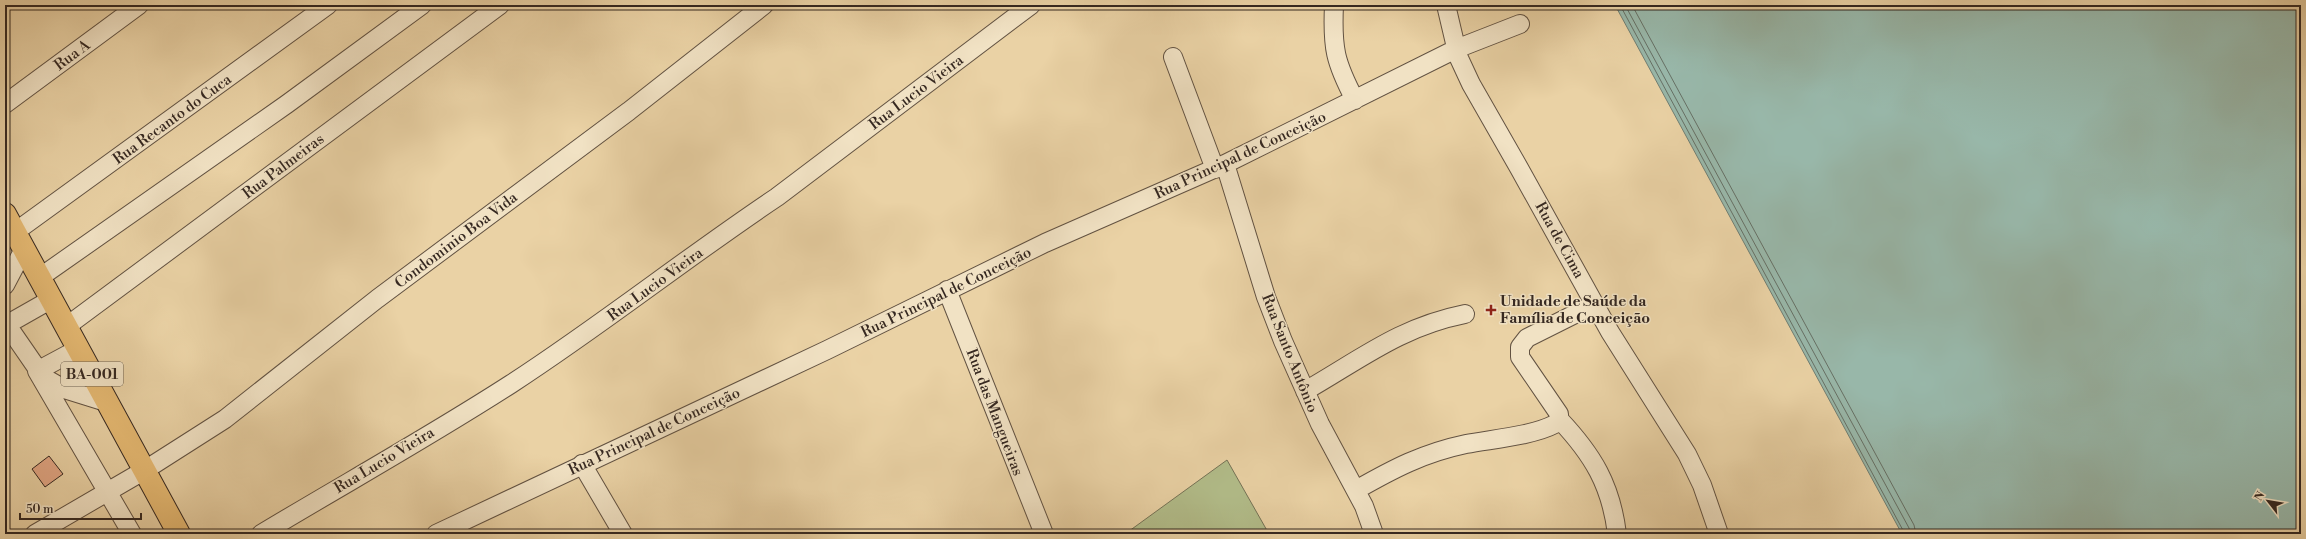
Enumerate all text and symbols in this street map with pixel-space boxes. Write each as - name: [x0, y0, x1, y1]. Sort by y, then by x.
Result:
- street label: Rua A: [51, 35, 95, 75]
- street label: Rua Lucio Vieira: [865, 50, 968, 134]
- street label: Rua Recanto do Cuca: [109, 70, 236, 169]
- street label: Rua Principal de Conceição: [1151, 107, 1329, 204]
- street label: Rua Palmeiras: [239, 130, 328, 203]
- street label: Condominio Boa Vida: [391, 188, 522, 293]
- street label: Rua de Cima: [1531, 199, 1589, 282]
- street label: Rua Lucio Vieira: [604, 243, 707, 325]
- street label: Rua Principal de Conceição: [858, 243, 1035, 342]
- street label: Rua Santo Antônio: [1257, 291, 1322, 415]
- place label: Unidade de Saúde da Família de Conceição: [1500, 292, 1650, 328]
- marker: Unidade de Saúde da Família de Conceição: [1485, 304, 1497, 316]
- street label: Rua das Mangueiras: [962, 346, 1028, 478]
- road number: BA-001: [61, 362, 123, 386]
- street label: Rua Principal de Conceição: [565, 383, 743, 480]
- street label: Rua Lucio Vieira: [331, 423, 438, 498]
- north arrow: [2248, 481, 2288, 521]
- text: N: [2252, 489, 2269, 504]
- scale bar: [20, 495, 141, 521]
- text: 50 m: [26, 502, 54, 517]

